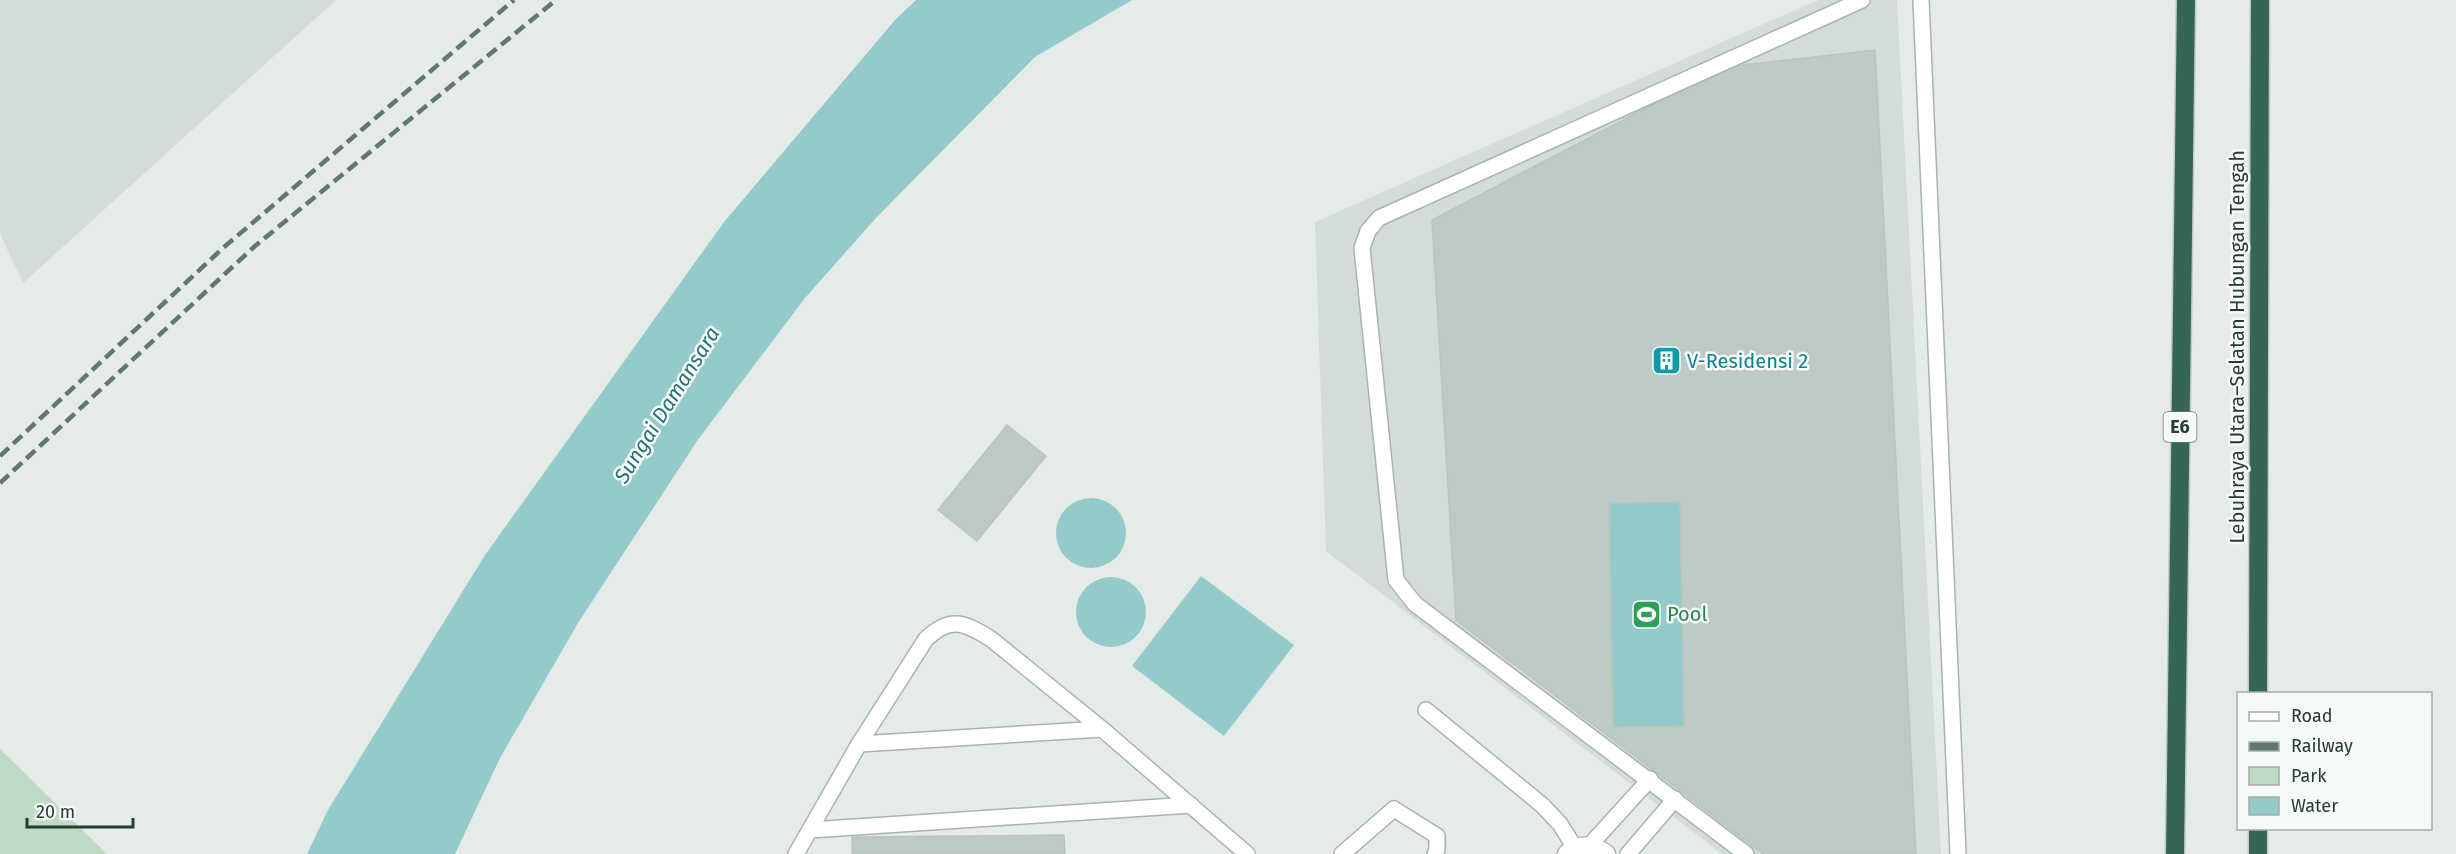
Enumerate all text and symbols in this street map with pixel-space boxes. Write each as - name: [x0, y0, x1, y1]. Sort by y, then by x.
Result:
- street label: Lebuhraya Utara–Selatan Hubungan Tengah: [2225, 150, 2249, 544]
- water label: Sungai Damansara: [608, 322, 726, 489]
- building icon: V-Residensi 2: [1650, 345, 1682, 377]
- place label: V-Residensi 2: [1687, 349, 1808, 373]
- road number: E6: [2164, 412, 2196, 442]
- sports icon: Pool: [1630, 598, 1662, 630]
- place label: Pool: [1667, 602, 1707, 626]
- legend: [2237, 692, 2432, 830]
- text: Road: [2291, 705, 2333, 727]
- text: Railway: [2291, 735, 2353, 757]
- text: Park: [2291, 765, 2327, 787]
- scale bar: [27, 791, 134, 829]
- text: Water: [2291, 795, 2338, 817]
- text: 20 m: [36, 801, 75, 823]

